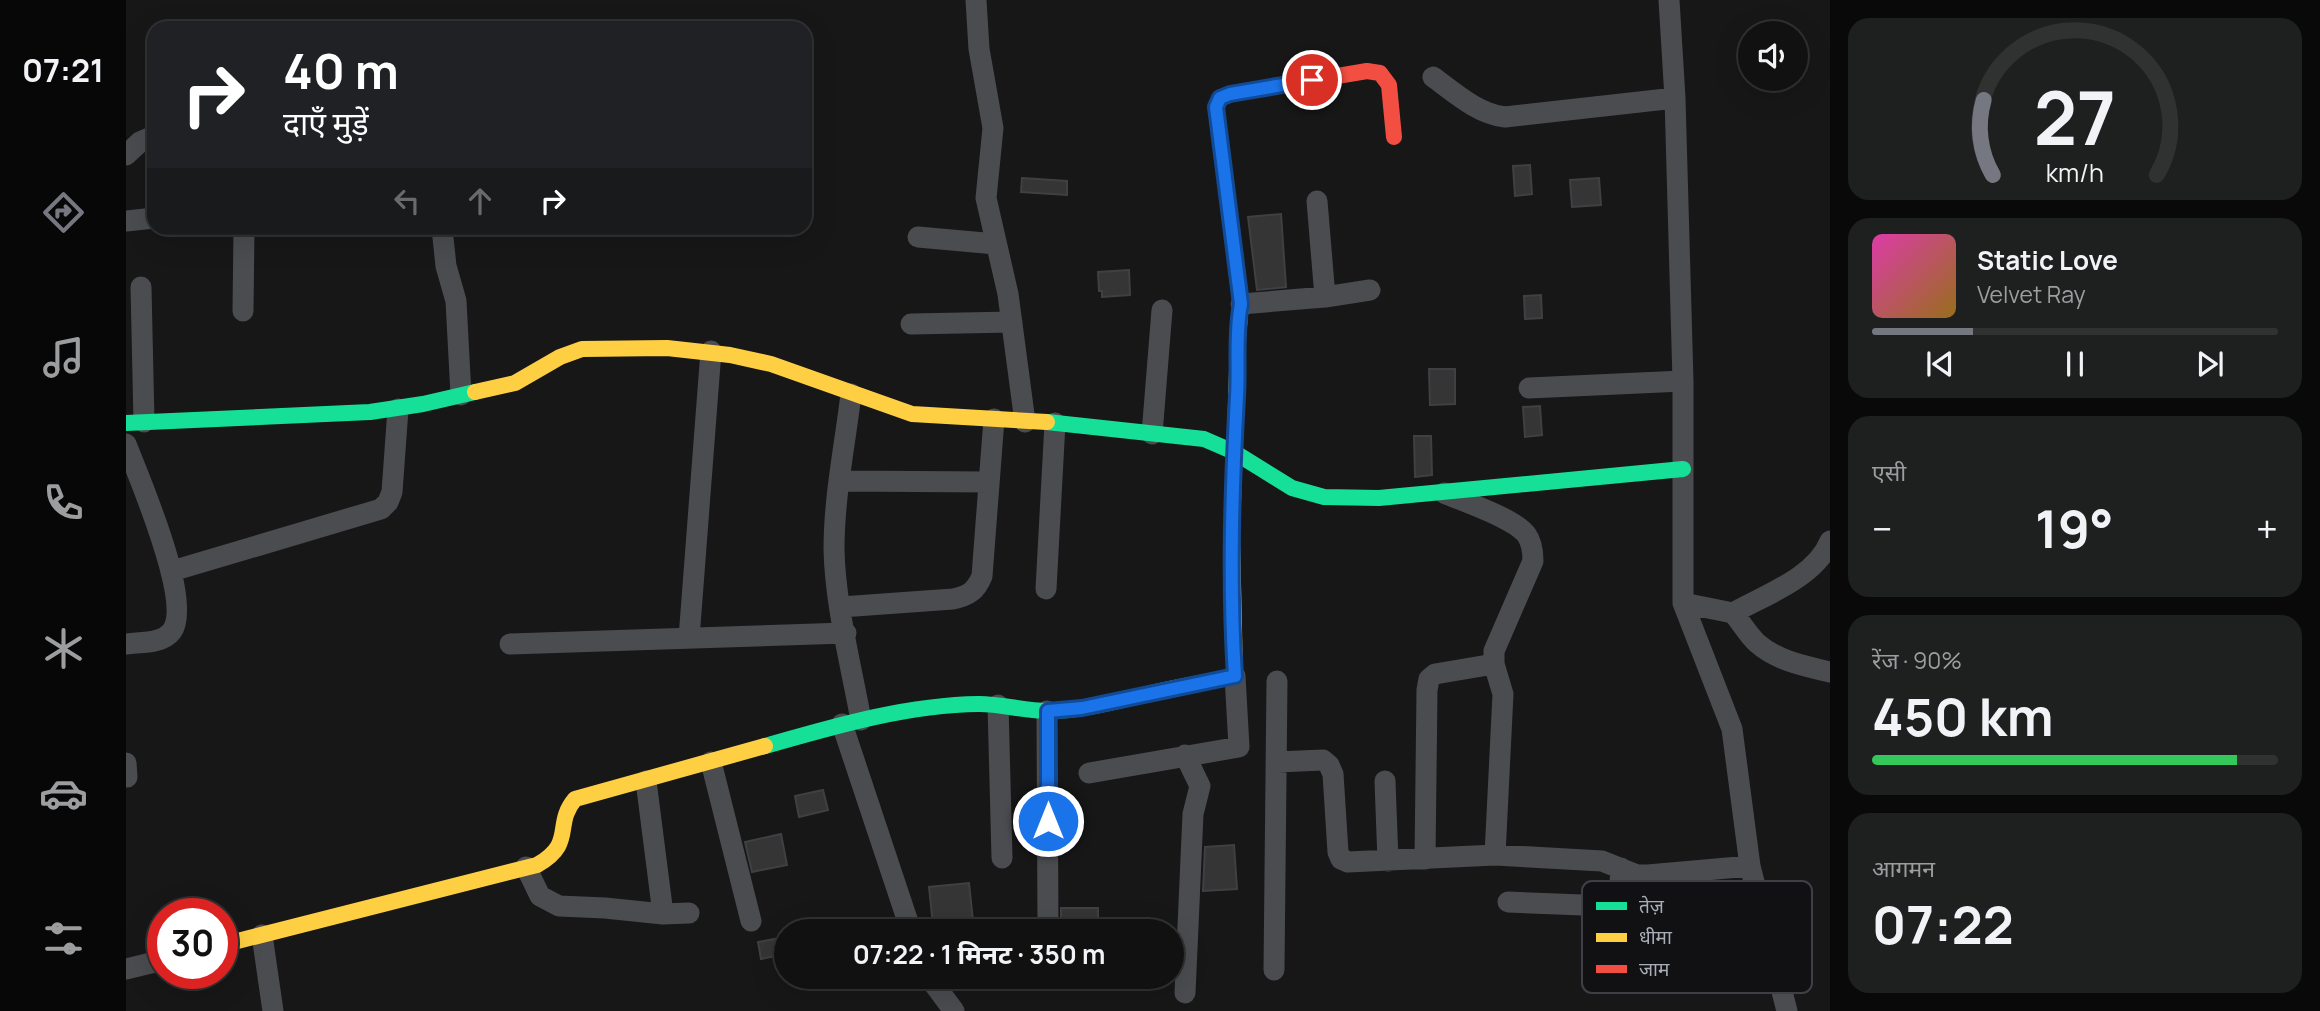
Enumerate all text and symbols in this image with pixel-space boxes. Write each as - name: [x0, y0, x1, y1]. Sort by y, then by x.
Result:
- map controls: [1738, 21, 1808, 91]
- button: sound: [1738, 21, 1808, 91]
- text: 40 m: [283, 37, 399, 104]
- text: 07:21: [22, 48, 104, 92]
- icon: right: [168, 49, 259, 140]
- pin: [1282, 50, 1342, 110]
- icon: arrive: [1293, 61, 1331, 99]
- text: 27: [2034, 67, 2116, 167]
- text: दाएँ मुड़ें: [283, 101, 369, 145]
- text: km/h: [2046, 155, 2104, 190]
- icon: left: [388, 182, 426, 220]
- icon: ahead: [461, 182, 499, 220]
- icon: right: [534, 182, 572, 220]
- icon: directions: [39, 188, 88, 237]
- text: Static Love: [1977, 242, 2118, 278]
- text: Velvet Ray: [1977, 278, 2086, 310]
- icon: music: [39, 333, 88, 382]
- icon: previous: [1921, 345, 1959, 383]
- icon: pause: [2056, 345, 2094, 383]
- icon: next: [2191, 345, 2229, 383]
- text: एसी: [1872, 456, 1906, 488]
- icon: phone: [39, 478, 88, 527]
- text: 19°: [2035, 493, 2114, 564]
- text: −: [1872, 502, 1893, 554]
- text: +: [2256, 502, 2278, 554]
- icon: climate: [39, 624, 88, 673]
- text: रेंज · 90%: [1872, 644, 1962, 676]
- text: 450 km: [1872, 681, 2053, 752]
- icon: car: [39, 769, 88, 818]
- position arrow: [1011, 784, 1085, 858]
- text: आगमन: [1872, 852, 1935, 884]
- legend: [1582, 881, 1812, 993]
- text: 07:22: [1872, 889, 2014, 960]
- text: तेज़: [1639, 893, 1665, 919]
- speed limit sign: 30: [147, 898, 238, 989]
- icon: filters: [39, 914, 88, 963]
- text: धीमा: [1639, 924, 1673, 950]
- text: 07:22 · 1 मिनट · 350 m: [853, 936, 1105, 972]
- text: जाम: [1639, 956, 1670, 982]

